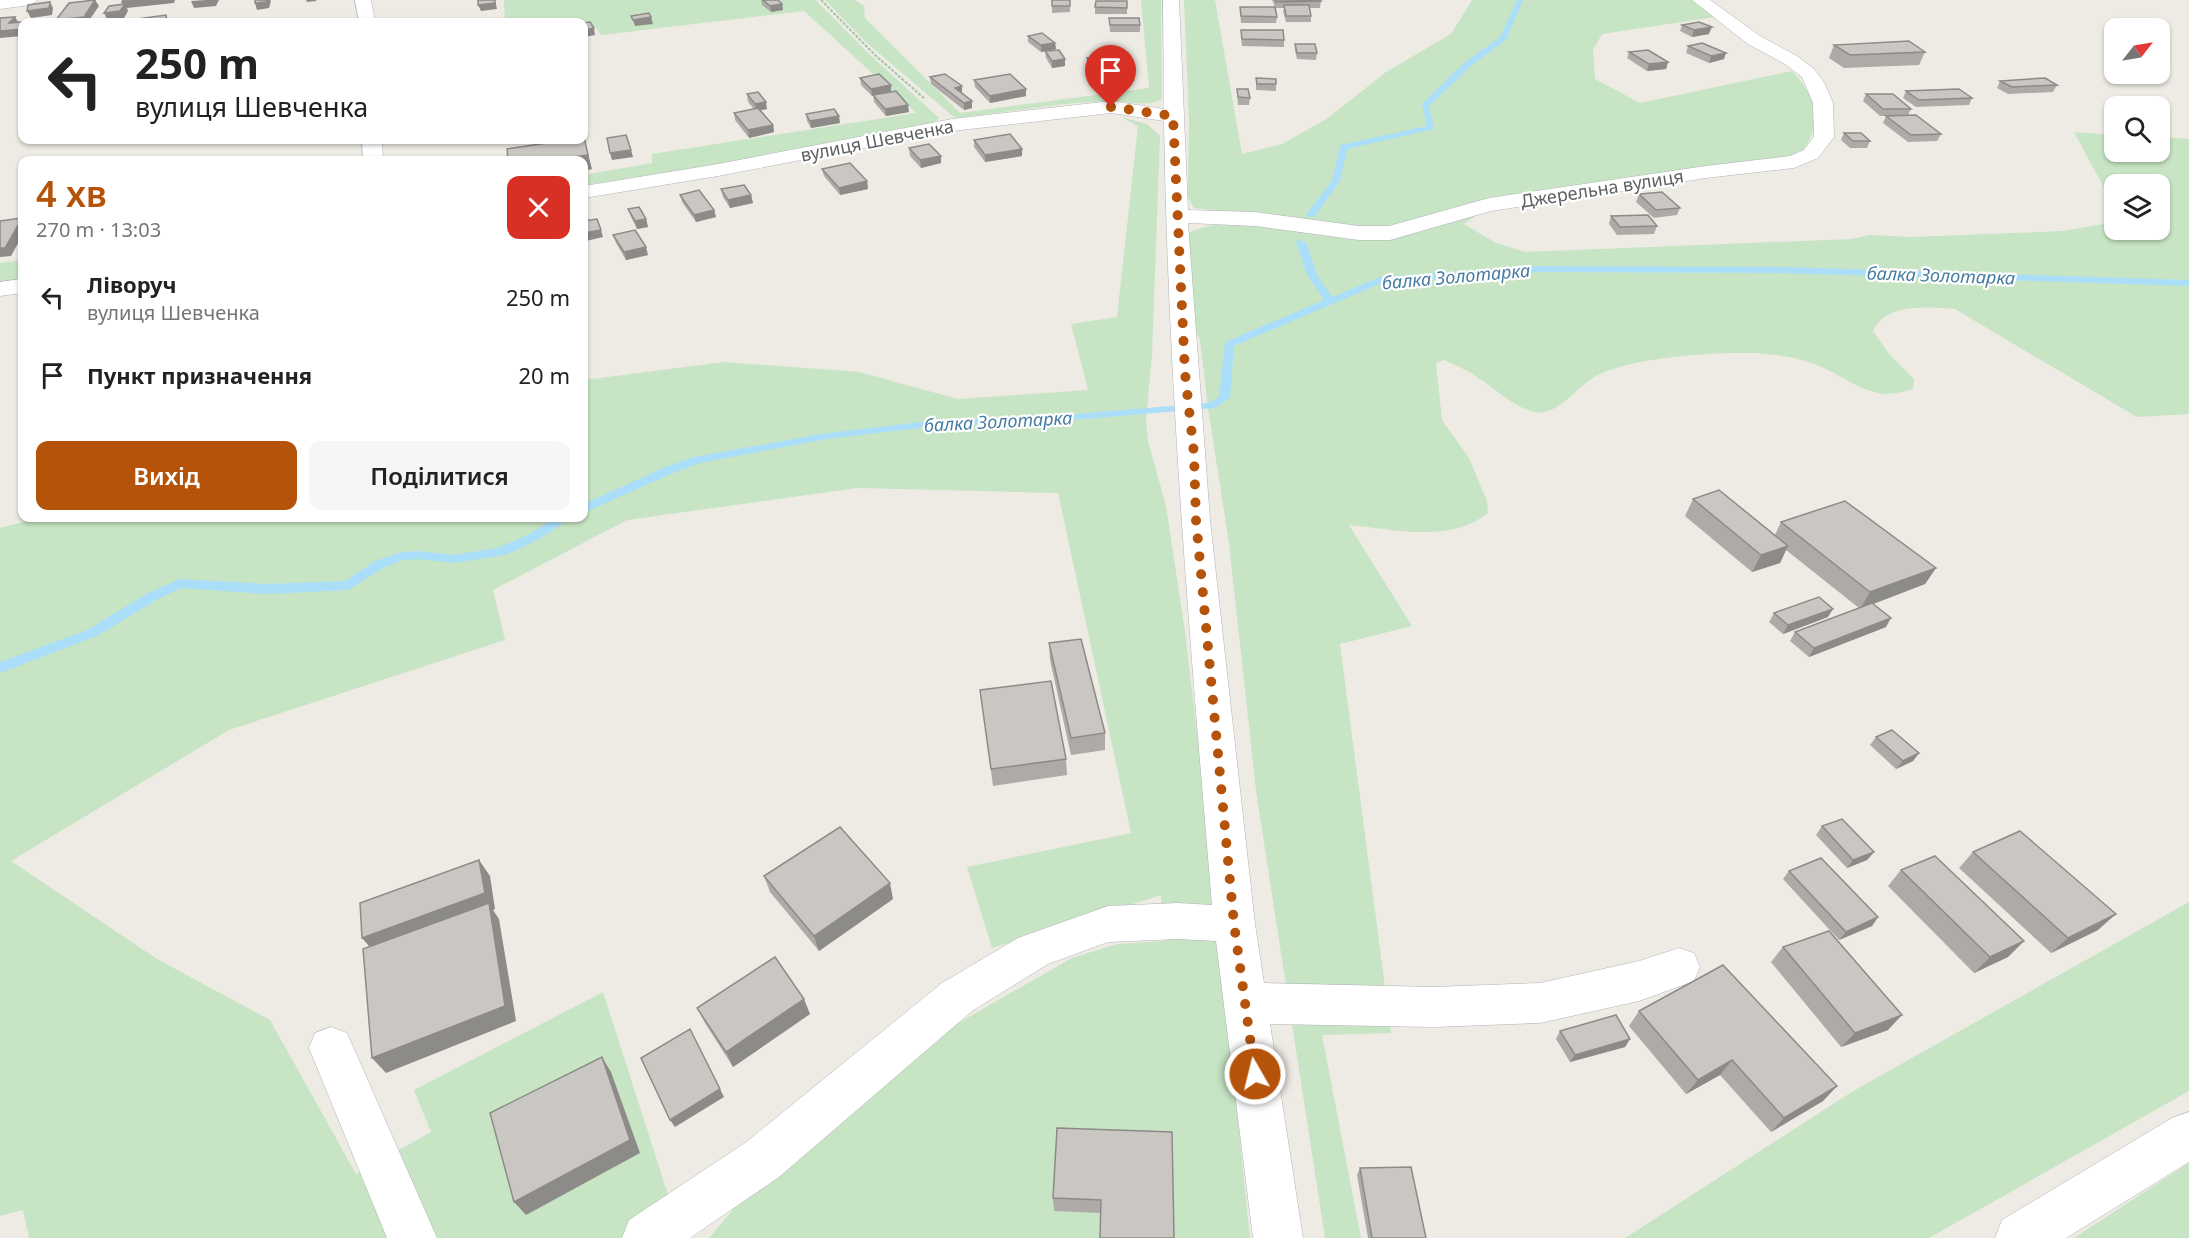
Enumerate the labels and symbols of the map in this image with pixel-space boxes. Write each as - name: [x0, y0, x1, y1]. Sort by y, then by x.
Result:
- north arrow: [2104, 18, 2170, 84]
- pin: [1085, 45, 1136, 107]
- street label: вулиця Шевченка: [798, 113, 956, 167]
- street label: Джерельна вулиця: [1519, 163, 1685, 213]
- water label: балка Золотарка: [1381, 258, 1531, 294]
- water label: балка Золотарка: [1866, 260, 2016, 290]
- water label: балка Золотарка: [923, 405, 1073, 437]
- position arrow: [1223, 1042, 1287, 1106]

